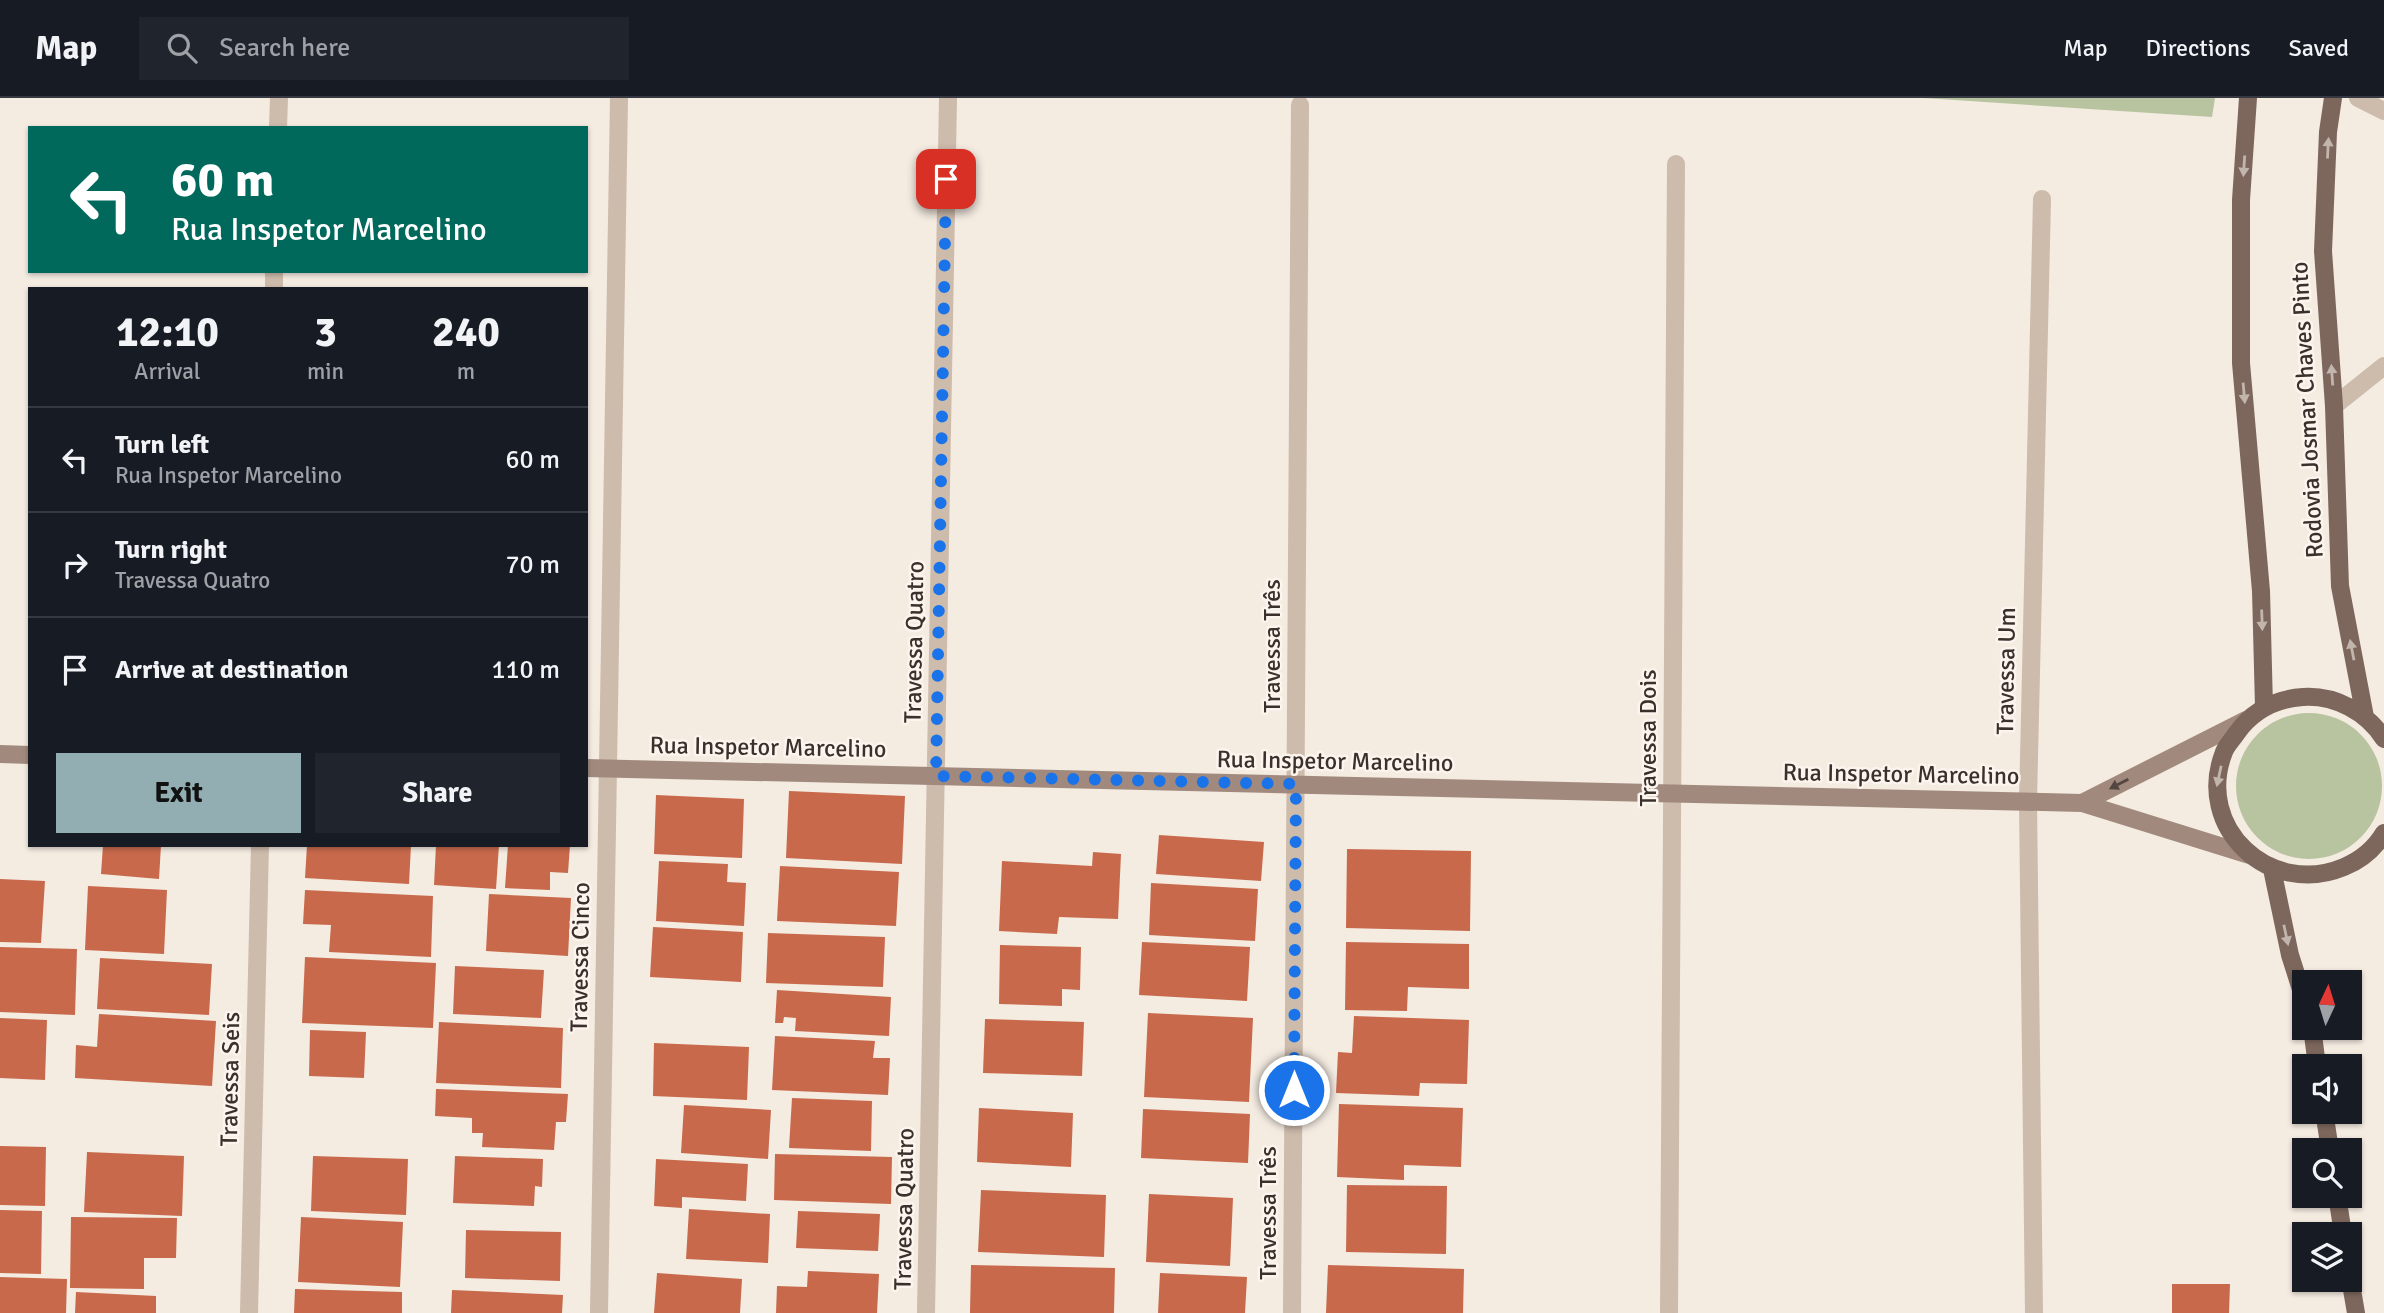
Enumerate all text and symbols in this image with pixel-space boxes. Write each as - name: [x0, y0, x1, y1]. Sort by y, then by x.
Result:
- search box: [139, 17, 629, 80]
- text: Map: [35, 28, 97, 69]
- icon: search: [163, 29, 201, 67]
- text: Search here: [219, 32, 350, 64]
- text: Map: [2063, 33, 2108, 63]
- text: Directions: [2146, 33, 2251, 63]
- text: Saved: [2289, 33, 2349, 63]
- one-way arrow: [2322, 136, 2333, 158]
- pin: [916, 149, 976, 209]
- text: 60 m: [171, 150, 274, 210]
- icon: left: [56, 154, 147, 245]
- one-way arrow: [2238, 155, 2249, 177]
- icon: arrive: [927, 160, 965, 198]
- text: Rua Inspetor Marcelino: [171, 210, 487, 249]
- street label: Rodovia Josmar Chaves Pinto: [2284, 261, 2330, 559]
- text: 12:10: [116, 307, 219, 358]
- text: 3: [314, 307, 337, 358]
- text: 240: [432, 307, 500, 358]
- text: Arrival: [134, 357, 201, 386]
- text: min: [307, 357, 344, 386]
- text: m: [457, 357, 475, 386]
- one-way arrow: [2326, 364, 2337, 386]
- one-way arrow: [2239, 383, 2250, 405]
- text: Turn left: [115, 429, 209, 461]
- icon: left: [56, 441, 94, 479]
- text: 60 m: [505, 444, 560, 476]
- text: Rua Inspetor Marcelino: [115, 461, 342, 490]
- text: Turn right: [115, 534, 227, 566]
- icon: right: [56, 546, 94, 584]
- text: 70 m: [505, 549, 560, 581]
- street label: Travessa Quatro: [898, 561, 930, 723]
- text: Travessa Quatro: [115, 566, 270, 595]
- street label: Travessa Três: [1257, 579, 1287, 713]
- street label: Travessa Um: [1990, 607, 2022, 735]
- one-way arrow: [2256, 609, 2267, 631]
- one-way arrow: [2346, 639, 2357, 661]
- icon: arrive: [56, 651, 94, 689]
- text: Arrive at destination: [115, 654, 348, 686]
- text: 110 m: [491, 654, 560, 686]
- street label: Travessa Dois: [1633, 669, 1663, 807]
- street label: Rua Inspetor Marcelino: [649, 730, 887, 764]
- street label: Rua Inspetor Marcelino: [1216, 744, 1454, 778]
- button: Exit: [56, 753, 301, 833]
- button: Share: [315, 753, 560, 833]
- street label: Rua Inspetor Marcelino: [1782, 757, 2020, 791]
- one-way arrow: [2213, 765, 2224, 787]
- one-way arrow: [2109, 778, 2129, 789]
- street label: Travessa Cinco: [564, 882, 596, 1032]
- one-way arrow: [2280, 924, 2291, 946]
- north arrow: [2292, 970, 2362, 1040]
- map controls: [2292, 970, 2362, 1292]
- street label: Travessa Seis: [214, 1011, 246, 1147]
- position arrow: [1257, 1053, 1331, 1127]
- button: sound: [2292, 1054, 2362, 1124]
- street label: Travessa Quatro: [888, 1128, 920, 1290]
- button: search: [2292, 1138, 2362, 1208]
- street label: Travessa Três: [1253, 1146, 1283, 1280]
- button: layers: [2292, 1222, 2362, 1292]

